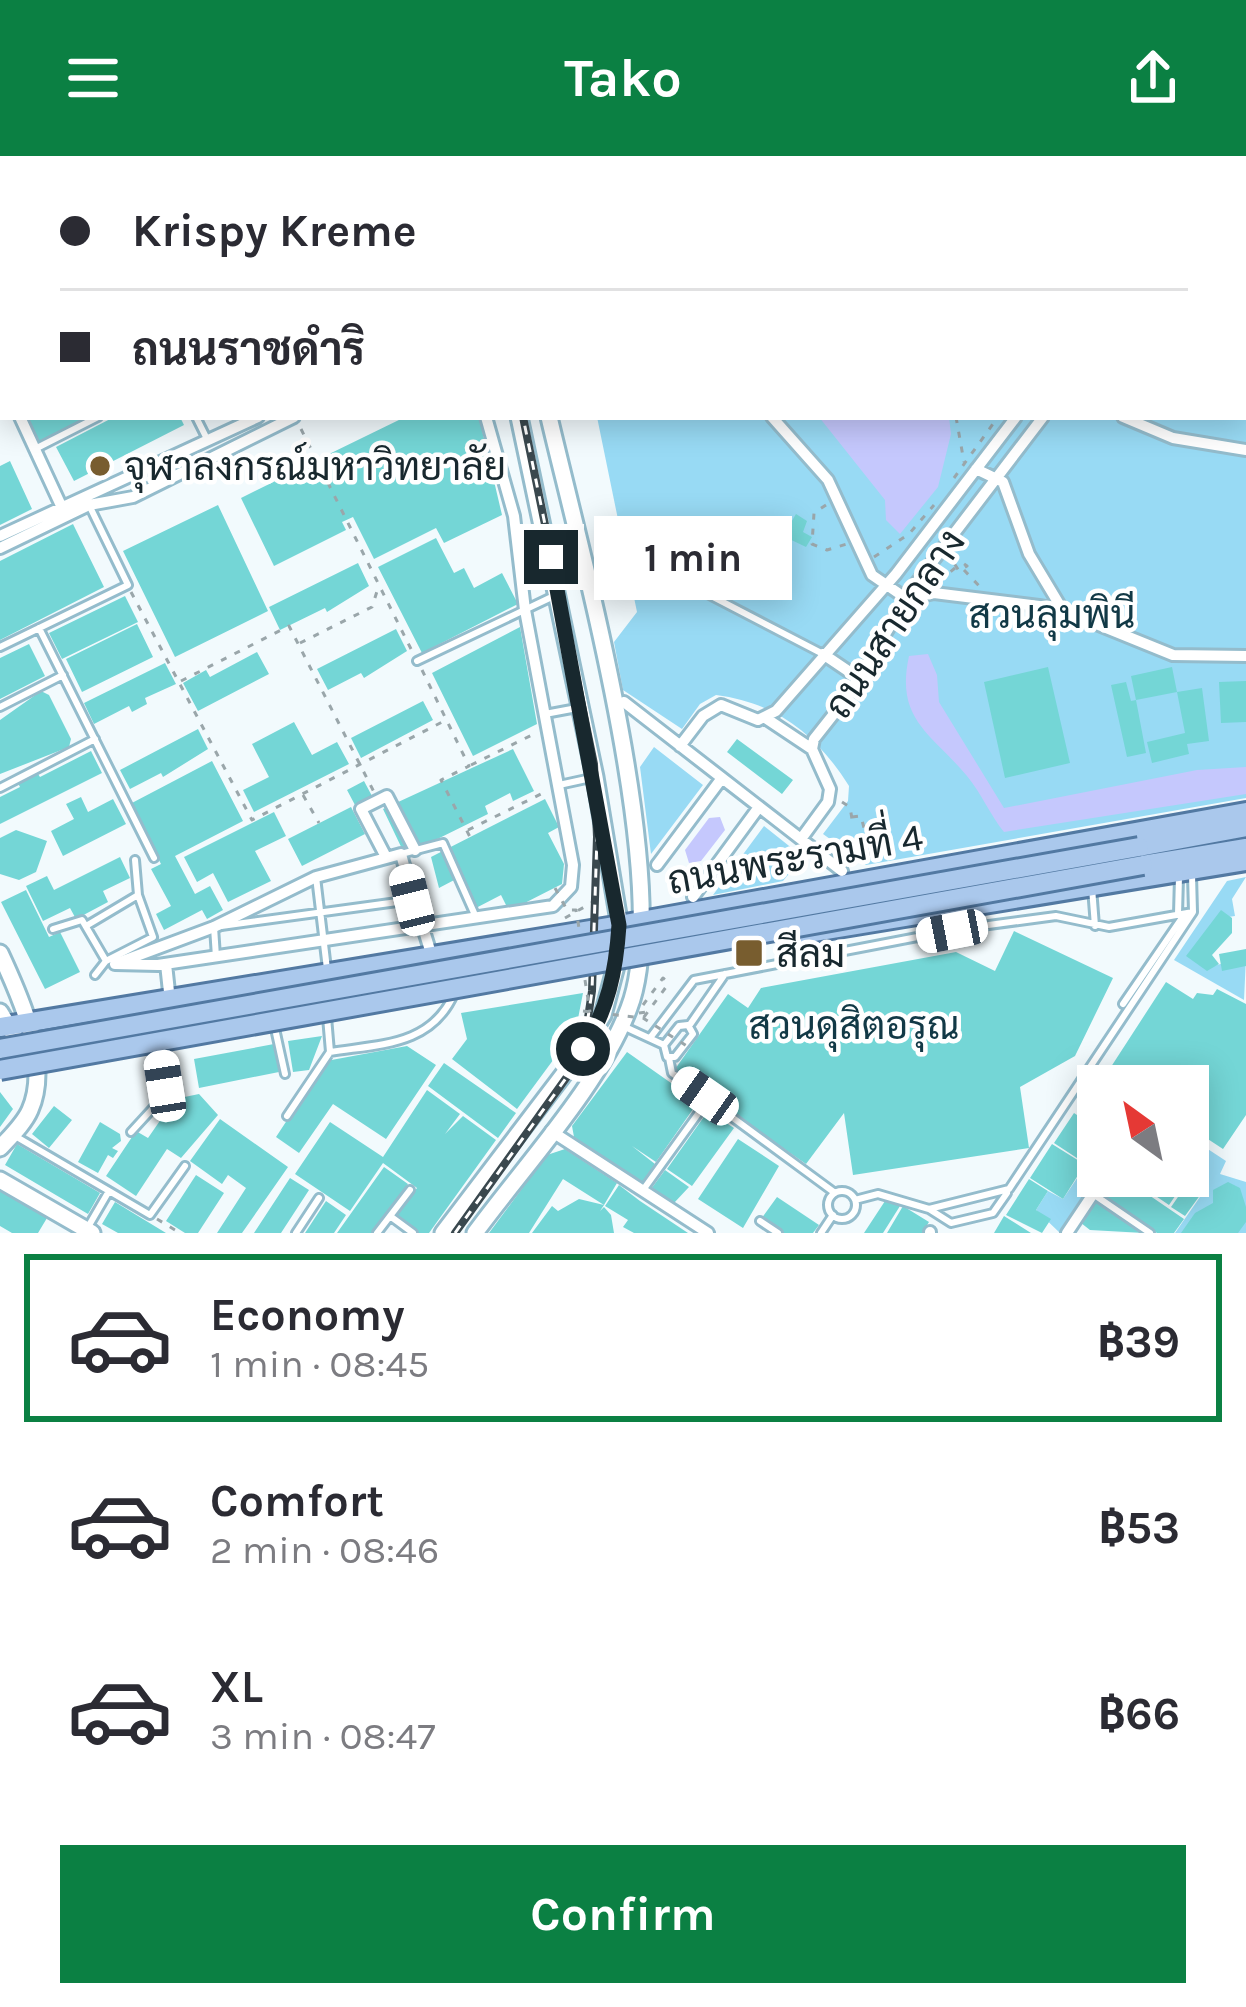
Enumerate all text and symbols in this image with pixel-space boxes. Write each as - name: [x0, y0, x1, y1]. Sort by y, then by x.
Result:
- icon: menu: [60, 45, 126, 111]
- icon: share: [1120, 45, 1186, 111]
- text: Tako: [564, 46, 682, 110]
- text: Krispy Kreme: [132, 205, 417, 257]
- text: ถนนราชดำริ: [132, 324, 365, 376]
- place label: จุฬาลงกรณ์มหาวิทยาลัย: [124, 442, 506, 493]
- marker: จุฬาลงกรณ์มหาวิทยาลัย: [87, 453, 113, 479]
- callout: 1 min: [593, 515, 791, 599]
- street label: ถนนสายกลาง: [815, 520, 975, 727]
- route end: [524, 530, 578, 584]
- text: 1 min: [644, 535, 742, 581]
- park label: สวนลุมพินี: [969, 591, 1135, 641]
- street label: ถนนพระรามที่ 4: [662, 803, 926, 904]
- car: [386, 861, 438, 939]
- car: [913, 906, 991, 956]
- place label: สีลม: [776, 930, 845, 977]
- marker: สีลม: [733, 937, 765, 969]
- park label: สวนดุสิตอรุณ: [749, 1003, 960, 1052]
- route start: [556, 1022, 610, 1076]
- car: [142, 1048, 188, 1124]
- car: [665, 1061, 745, 1131]
- north arrow: [1077, 1065, 1209, 1197]
- map controls: [1077, 1065, 1209, 1197]
- icon: car: [66, 1284, 174, 1392]
- text: Economy: [210, 1289, 405, 1341]
- text: ฿39: [1097, 1316, 1180, 1368]
- text: 1 min · 08:45: [210, 1341, 429, 1387]
- icon: car: [66, 1470, 174, 1578]
- text: Comfort: [210, 1475, 384, 1527]
- text: ฿53: [1099, 1502, 1180, 1554]
- text: 2 min · 08:46: [210, 1527, 439, 1573]
- icon: car: [66, 1656, 174, 1764]
- text: XL: [210, 1661, 263, 1713]
- text: ฿66: [1098, 1688, 1180, 1740]
- text: 3 min · 08:47: [210, 1713, 436, 1759]
- button: Confirm: [60, 1845, 1186, 1983]

